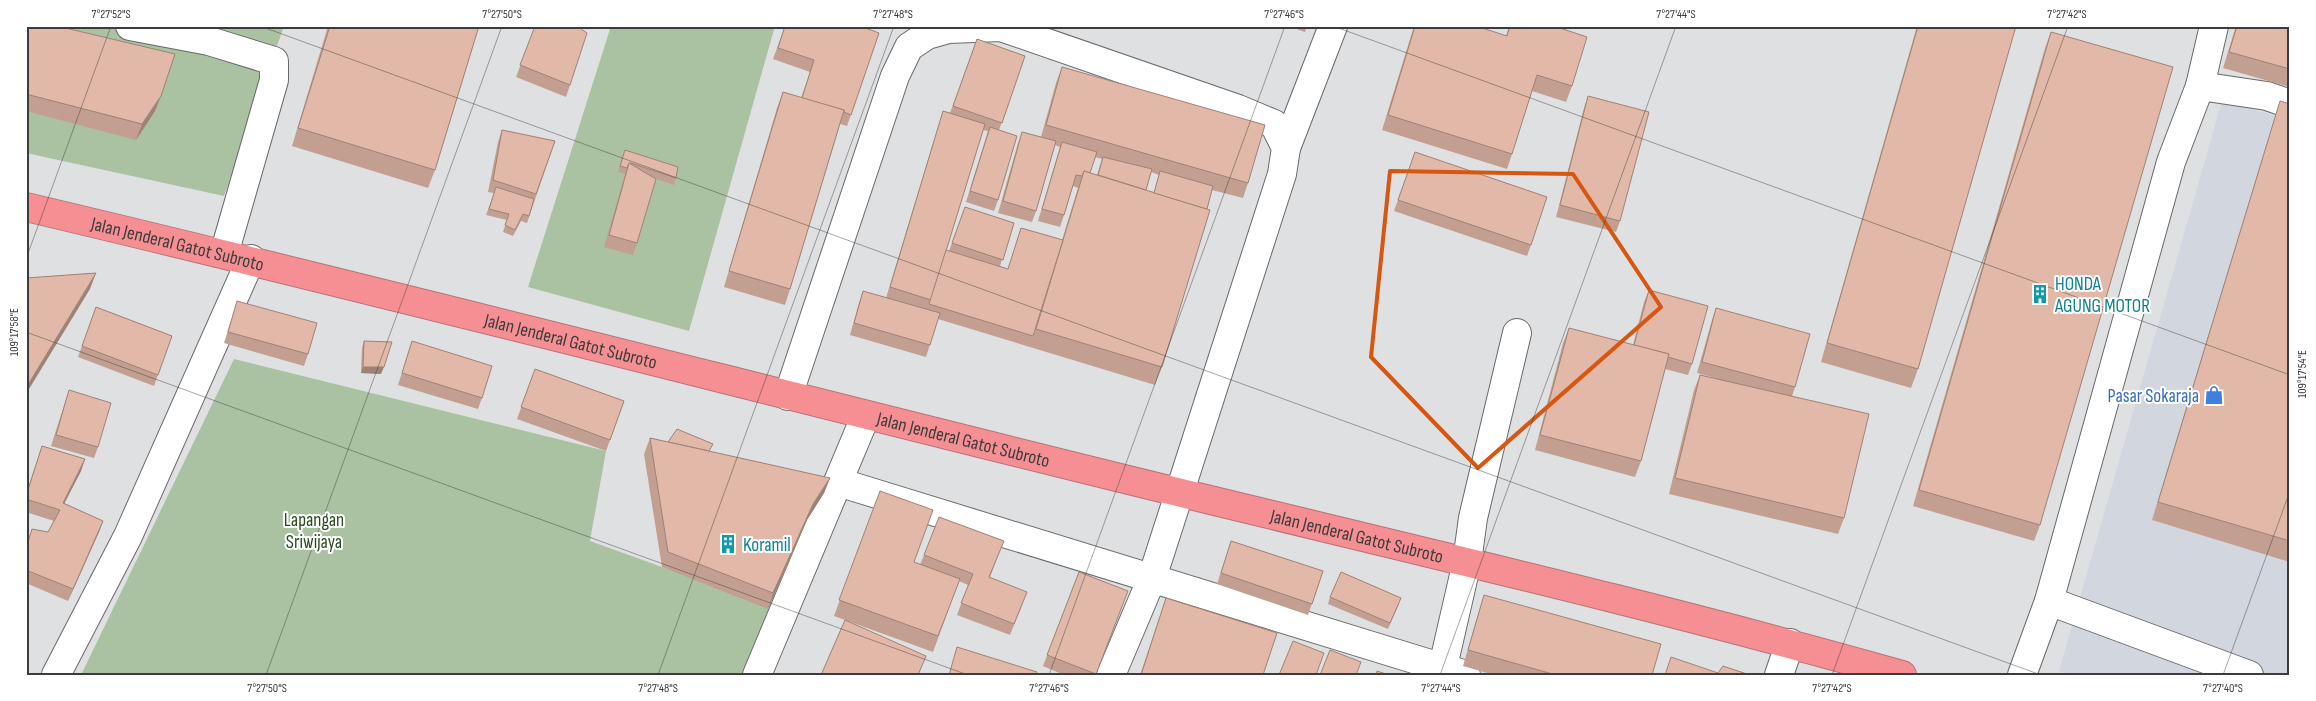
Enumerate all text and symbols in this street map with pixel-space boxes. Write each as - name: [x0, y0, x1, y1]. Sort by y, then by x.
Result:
- text: 7°27'52"S: [91, 7, 131, 22]
- text: 7°27'50"S: [482, 7, 522, 22]
- text: 7°27'48"S: [873, 7, 913, 22]
- text: 7°27'46"S: [1264, 7, 1304, 22]
- text: 7°27'44"S: [1656, 7, 1696, 22]
- text: 7°27'42"S: [2047, 7, 2087, 22]
- street label: Jalan Jenderal Gatot Subroto: [88, 213, 266, 277]
- place label: HONDA AGUNG MOTOR: [2054, 273, 2150, 318]
- building icon: HONDA AGUNG MOTOR: [2029, 283, 2051, 305]
- text: 109°17'58"E: [7, 308, 22, 356]
- street label: Jalan Jenderal Gatot Subroto: [481, 309, 659, 375]
- text: 109°17'54"E: [2295, 350, 2310, 398]
- shop icon: Pasar Sokaraja: [2203, 384, 2225, 406]
- place label: Pasar Sokaraja: [2108, 385, 2199, 408]
- street label: Jalan Jenderal Gatot Subroto: [873, 408, 1052, 473]
- street label: Jalan Jenderal Gatot Subroto: [1267, 505, 1446, 569]
- park label: Lapangan Sriwijaya: [284, 509, 344, 554]
- building icon: Koramil: [717, 533, 739, 555]
- place label: Koramil: [743, 534, 791, 557]
- text: 7°27'50"S: [247, 681, 287, 696]
- text: 7°27'48"S: [638, 681, 678, 696]
- text: 7°27'46"S: [1029, 681, 1069, 696]
- text: 7°27'44"S: [1421, 681, 1461, 696]
- text: 7°27'42"S: [1812, 681, 1852, 696]
- text: 7°27'40"S: [2203, 681, 2243, 696]

